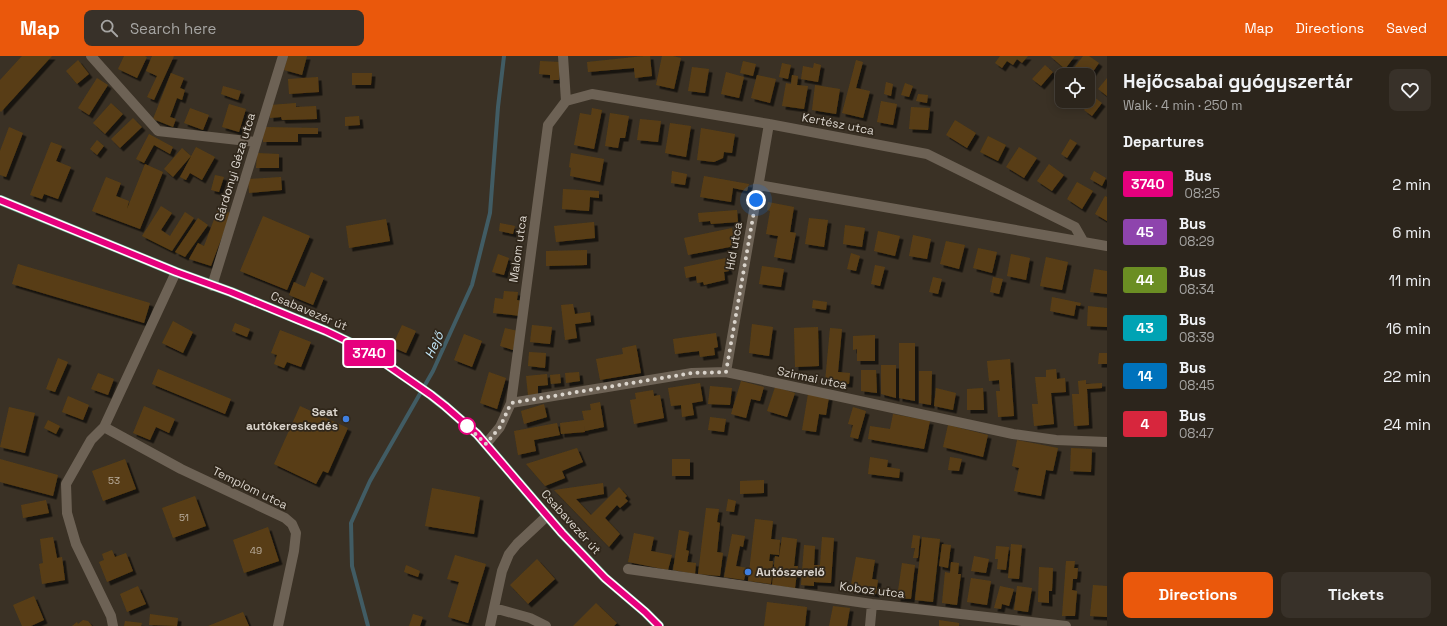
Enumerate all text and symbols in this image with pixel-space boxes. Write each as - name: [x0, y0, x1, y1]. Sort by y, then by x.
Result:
- search box: [84, 10, 364, 46]
- text: Map: [20, 16, 60, 41]
- icon: search: [98, 17, 120, 39]
- text: Search here: [130, 19, 216, 38]
- text: Map: [1244, 19, 1274, 37]
- text: Directions: [1296, 19, 1364, 37]
- text: Saved: [1386, 19, 1427, 37]
- map controls: [1055, 68, 1095, 108]
- button: locate: [1055, 68, 1095, 108]
- text: Hejőcsabai gyógyszertár: [1123, 69, 1353, 94]
- button: heart: [1389, 69, 1431, 111]
- text: Walk · 4 min · 250 m: [1123, 97, 1242, 114]
- street label: Kertész utca: [800, 109, 876, 139]
- street label: Gárdonyi Géza utca: [211, 111, 259, 223]
- text: Departures: [1123, 132, 1204, 151]
- text: Bus: [1185, 166, 1212, 185]
- text: 3740: [1131, 175, 1165, 193]
- text: 2 min: [1392, 175, 1431, 194]
- text: 08:25: [1185, 185, 1220, 202]
- your location: [746, 190, 766, 210]
- street label: Malom utca: [505, 214, 531, 284]
- text: Bus: [1179, 214, 1206, 233]
- street label: Híd utca: [722, 221, 746, 271]
- text: 45: [1136, 223, 1154, 241]
- text: 6 min: [1392, 223, 1431, 242]
- text: 08:29: [1179, 233, 1214, 250]
- text: Bus: [1179, 262, 1206, 281]
- text: 44: [1136, 271, 1154, 289]
- text: 11 min: [1389, 271, 1431, 290]
- text: 08:34: [1179, 281, 1215, 298]
- street label: Csabavezér út: [268, 288, 350, 334]
- text: Bus: [1179, 310, 1206, 329]
- text: 43: [1136, 319, 1154, 337]
- text: 16 min: [1386, 319, 1431, 338]
- water label: Hejő: [421, 328, 448, 361]
- text: 08:39: [1179, 329, 1215, 346]
- line badge: 3740: [341, 340, 397, 366]
- text: 3740: [352, 344, 386, 362]
- text: Bus: [1179, 358, 1206, 377]
- street label: Szirmai utca: [776, 363, 849, 393]
- text: 14: [1137, 367, 1153, 385]
- text: 22 min: [1383, 367, 1431, 386]
- text: 08:45: [1179, 377, 1215, 394]
- place label: Seat autókereskedés: [246, 404, 338, 434]
- text: Bus: [1179, 406, 1206, 425]
- marker: Seat autókereskedés: [341, 414, 351, 424]
- text: 4: [1141, 415, 1149, 433]
- text: 24 min: [1383, 415, 1431, 434]
- unlabelled marker: [458, 417, 476, 435]
- text: 08:47: [1179, 425, 1214, 442]
- street label: Templom utca: [210, 463, 290, 513]
- house number: 53: [108, 474, 120, 487]
- street label: Csabavezér út: [538, 486, 604, 558]
- house number: 51: [179, 511, 189, 524]
- house number: 49: [250, 544, 262, 557]
- place label: Autószerelő: [756, 564, 825, 580]
- marker: Autószerelő: [743, 567, 753, 577]
- button: Directions: [1123, 572, 1273, 618]
- button: Tickets: [1281, 572, 1431, 618]
- street label: Koboz utca: [839, 578, 906, 602]

